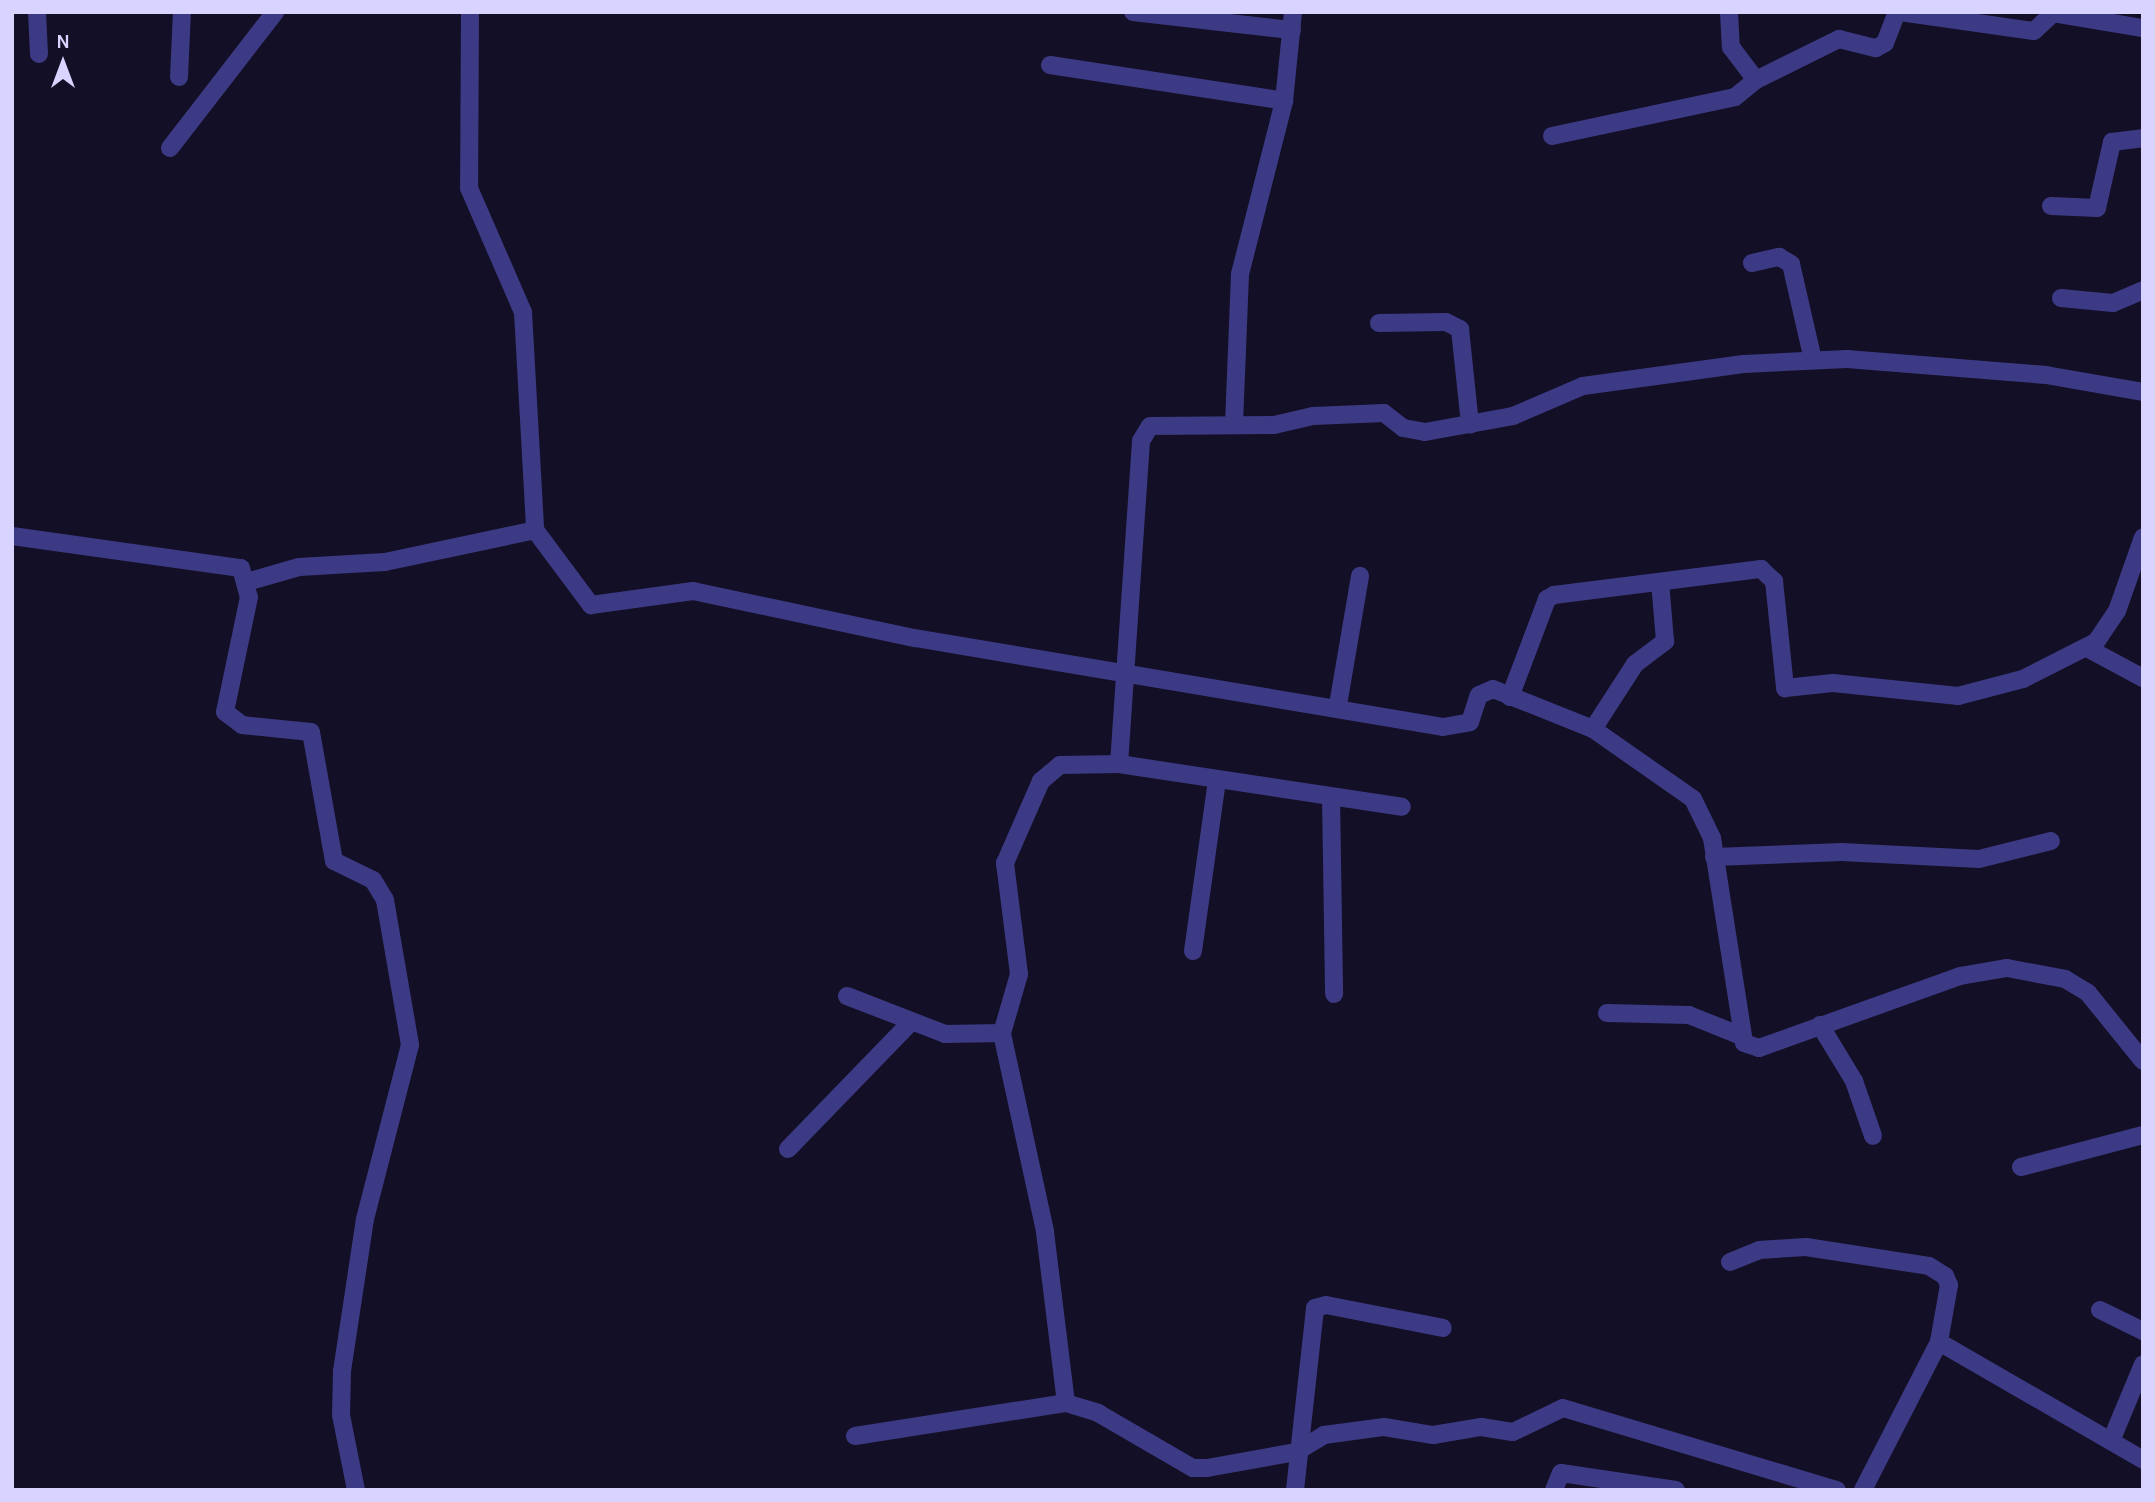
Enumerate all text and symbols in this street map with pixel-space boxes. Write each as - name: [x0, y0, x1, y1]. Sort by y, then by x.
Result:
- north arrow: [28, 28, 98, 98]
- text: N: [56, 31, 70, 53]

